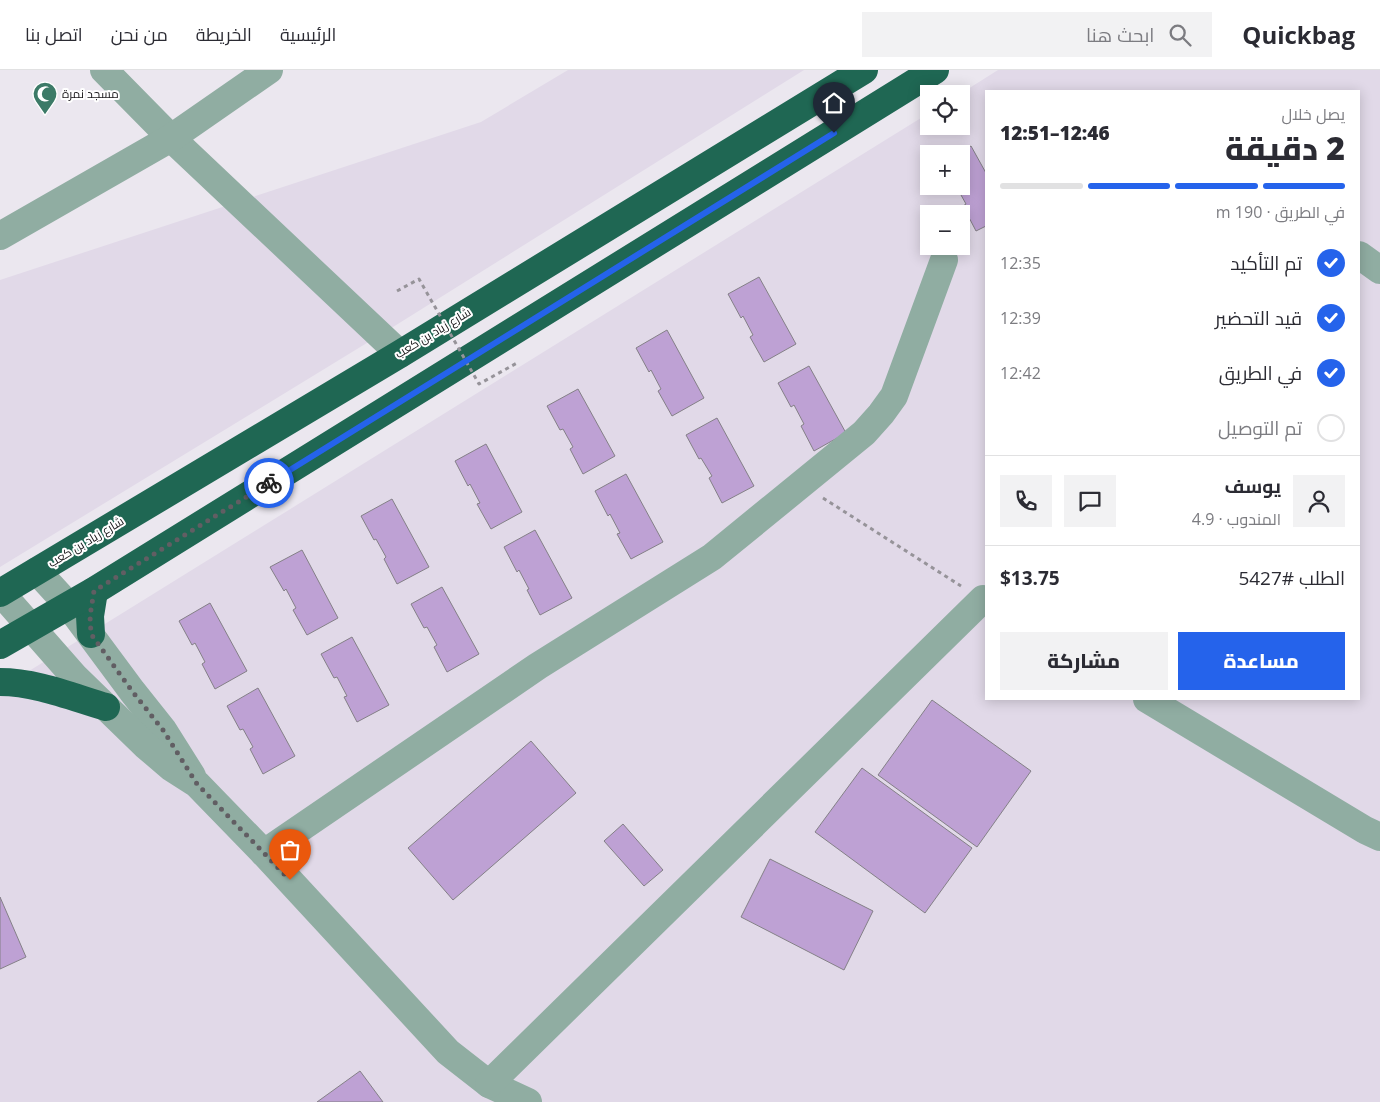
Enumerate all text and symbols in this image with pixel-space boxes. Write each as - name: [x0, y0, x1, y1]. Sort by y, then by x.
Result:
- search box: [862, 12, 1212, 57]
- text: Quickbag: [1242, 18, 1355, 51]
- icon: search: [1166, 21, 1194, 49]
- text: اتصل بنا: [25, 22, 83, 46]
- text: من نحن: [111, 22, 168, 46]
- text: الخريطة: [196, 22, 252, 46]
- text: الرئيسية: [280, 22, 336, 46]
- text: ابحث هنا: [1086, 22, 1154, 48]
- mosque icon: مسجد نمرة: [32, 81, 58, 115]
- pin: [813, 82, 855, 133]
- place label: مسجد نمرة: [62, 85, 119, 102]
- map controls: [920, 85, 970, 255]
- button: locate: [920, 85, 970, 135]
- icon: home: [820, 89, 848, 117]
- text: يصل خلال: [1281, 103, 1345, 125]
- text: 12:46–12:51: [1000, 120, 1110, 146]
- text: 2 دقيقة: [1225, 126, 1345, 169]
- button: +: [920, 145, 970, 195]
- text: في الطريق · 190 m: [1216, 201, 1345, 223]
- button: −: [920, 205, 970, 255]
- icon: check: [1317, 249, 1345, 277]
- text: تم التأكيد: [1230, 250, 1302, 276]
- text: 12:35: [1000, 252, 1041, 274]
- street label: شارع زياد بن كعب: [392, 303, 474, 362]
- icon: check: [1317, 304, 1345, 332]
- text: قيد التحضير: [1215, 305, 1302, 331]
- text: 12:39: [1000, 307, 1041, 329]
- icon: check: [1317, 359, 1345, 387]
- text: في الطريق: [1219, 360, 1302, 386]
- text: 12:42: [1000, 362, 1041, 384]
- text: تم التوصيل: [1218, 415, 1302, 441]
- courier: [244, 458, 294, 508]
- icon: bike: [255, 469, 283, 497]
- text: يوسف: [1225, 473, 1281, 499]
- button: phone: [1000, 475, 1052, 527]
- button: chat: [1064, 475, 1116, 527]
- button: person: [1293, 475, 1345, 527]
- text: المندوب · 4.9: [1192, 508, 1281, 530]
- street label: شارع زياد بن كعب: [45, 512, 127, 571]
- text: $13.75: [1000, 565, 1060, 591]
- text: الطلب #5427: [1238, 565, 1345, 591]
- button: مشاركة: [1000, 632, 1168, 690]
- button: مساعدة: [1178, 632, 1345, 690]
- pin: [269, 829, 311, 880]
- icon: bag: [276, 836, 304, 864]

